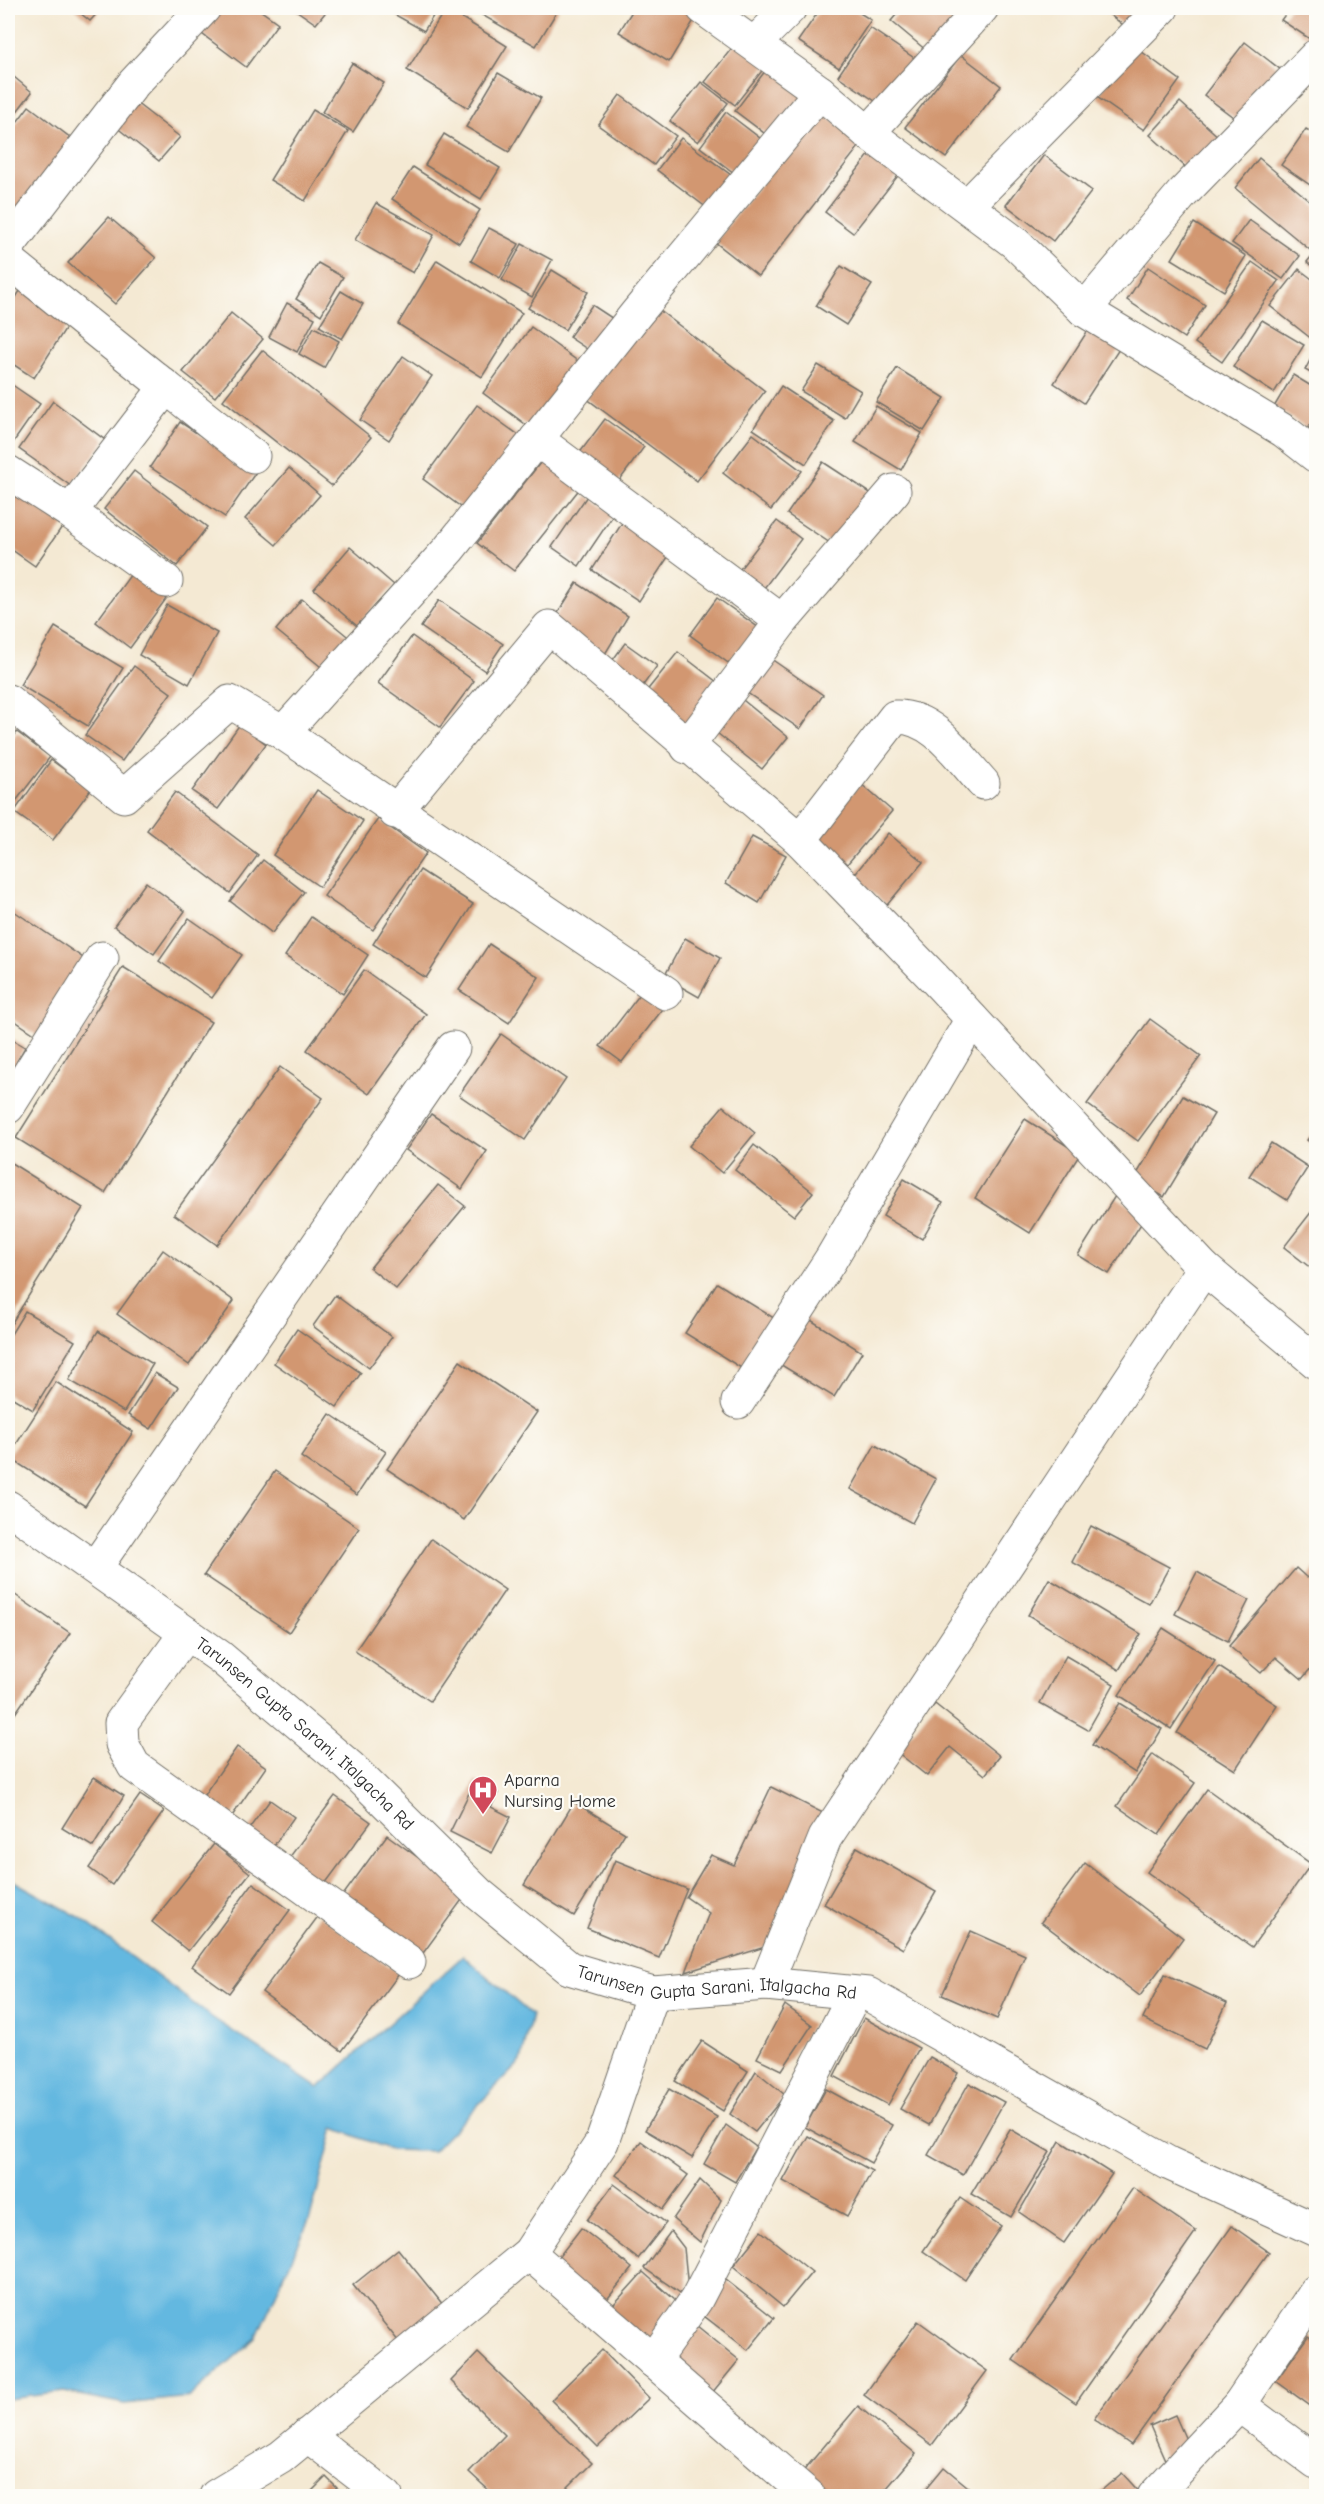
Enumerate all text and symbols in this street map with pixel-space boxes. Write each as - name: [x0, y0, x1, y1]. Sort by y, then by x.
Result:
- street label: Tarunsen Gupta Sarani, Italgacha Rd: [191, 1633, 418, 1835]
- place label: Aparna Nursing Home: [504, 1770, 616, 1812]
- hospital icon: Aparna Nursing Home: [467, 1774, 499, 1816]
- street label: Tarunsen Gupta Sarani, Italgacha Rd: [574, 1961, 858, 2004]

